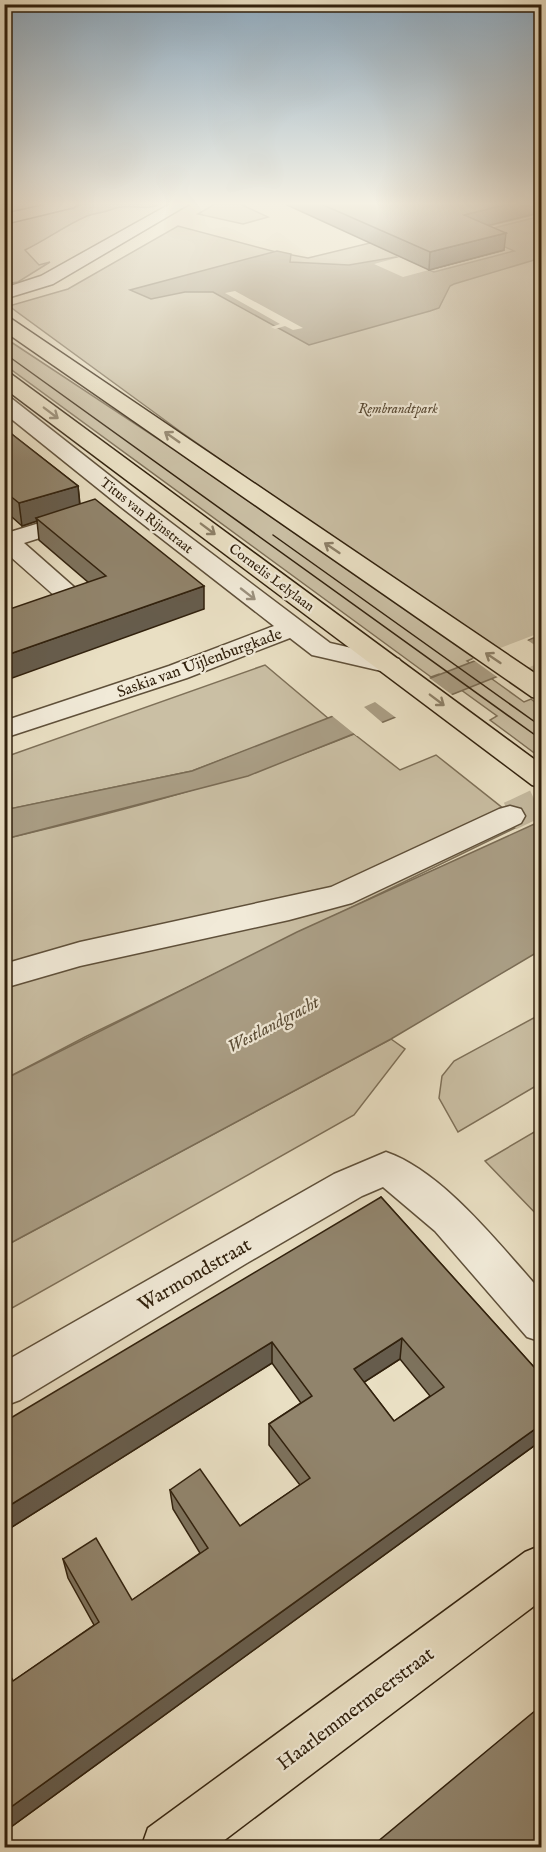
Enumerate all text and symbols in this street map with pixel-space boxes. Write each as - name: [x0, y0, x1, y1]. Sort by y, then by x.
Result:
- park label: Rembrandtpark: [358, 400, 438, 418]
- one-way arrow: [43, 407, 59, 419]
- one-way arrow: [164, 431, 180, 443]
- street label: Titus van Rijnstraat: [96, 474, 197, 558]
- one-way arrow: [199, 523, 215, 536]
- street label: Cornelis Lelylaan: [225, 540, 318, 616]
- one-way arrow: [325, 542, 341, 554]
- one-way arrow: [240, 588, 256, 601]
- street label: Saskia van Uijlenburgkade: [114, 625, 285, 703]
- one-way arrow: [486, 652, 502, 664]
- one-way arrow: [429, 694, 445, 707]
- water label: Westlandgracht: [224, 991, 325, 1059]
- street label: Warmondstraat: [134, 1233, 256, 1318]
- street label: Haarlemmermeerstraat: [272, 1642, 439, 1776]

